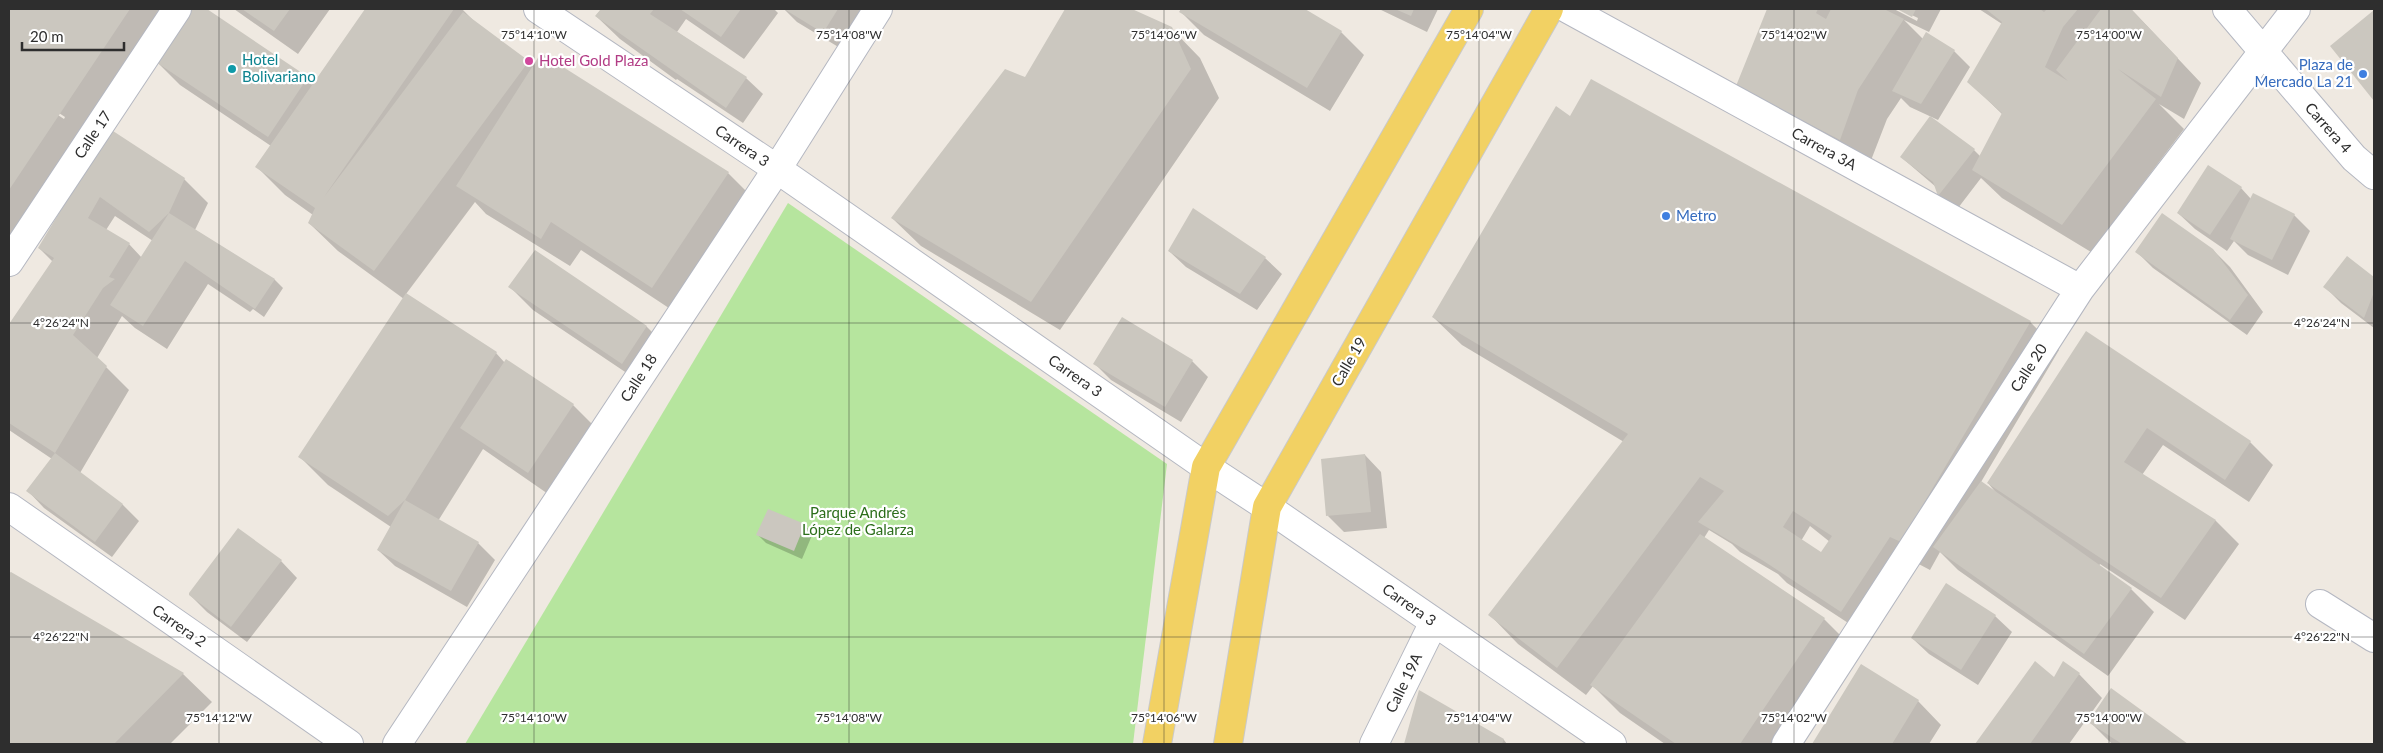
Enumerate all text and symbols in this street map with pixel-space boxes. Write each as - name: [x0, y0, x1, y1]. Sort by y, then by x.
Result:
- scale bar: [22, 20, 125, 52]
- text: 20 m: [30, 27, 64, 45]
- text: 75°14'10"W: [501, 27, 568, 42]
- text: 75°14'08"W: [816, 27, 883, 42]
- text: 75°14'06"W: [1131, 27, 1198, 42]
- text: 75°14'04"W: [1446, 27, 1513, 42]
- text: 75°14'02"W: [1761, 27, 1828, 42]
- text: 75°14'00"W: [2076, 27, 2143, 42]
- place label: Hotel Bolivariano: [242, 50, 316, 85]
- place label: Hotel Gold Plaza: [539, 51, 649, 69]
- marker: Hotel Gold Plaza: [523, 55, 535, 67]
- place label: Plaza de Mercado La 21: [2254, 55, 2353, 90]
- marker: Hotel Bolivariano: [226, 63, 238, 75]
- marker: Plaza de Mercado La 21: [2357, 68, 2369, 80]
- street label: Carrera 4: [2302, 98, 2356, 157]
- street label: Calle 17: [70, 107, 115, 162]
- street label: Carrera 3: [712, 121, 773, 170]
- street label: Carrera 3A: [1789, 123, 1861, 174]
- place label: Metro: [1676, 206, 1717, 224]
- marker: Metro: [1660, 210, 1672, 222]
- text: 4°26'24"N: [33, 315, 89, 330]
- text: 4°26'24"N: [2294, 315, 2350, 330]
- street label: Calle 19: [1327, 334, 1369, 389]
- street label: Calle 20: [2006, 340, 2050, 395]
- street label: Calle 18: [616, 350, 660, 405]
- street label: Carrera 3: [1045, 350, 1106, 400]
- park label: Parque Andrés López de Galarza: [802, 503, 914, 538]
- street label: Carrera 3: [1379, 579, 1440, 629]
- street label: Carrera 2: [149, 600, 210, 650]
- text: 4°26'22"N: [33, 629, 89, 644]
- text: 4°26'22"N: [2294, 629, 2350, 644]
- street label: Calle 19A: [1381, 649, 1426, 715]
- text: 75°14'12"W: [186, 710, 253, 725]
- text: 75°14'10"W: [501, 710, 568, 725]
- text: 75°14'08"W: [816, 710, 883, 725]
- text: 75°14'06"W: [1131, 710, 1198, 725]
- text: 75°14'04"W: [1446, 710, 1513, 725]
- text: 75°14'02"W: [1761, 710, 1828, 725]
- text: 75°14'00"W: [2076, 710, 2143, 725]

